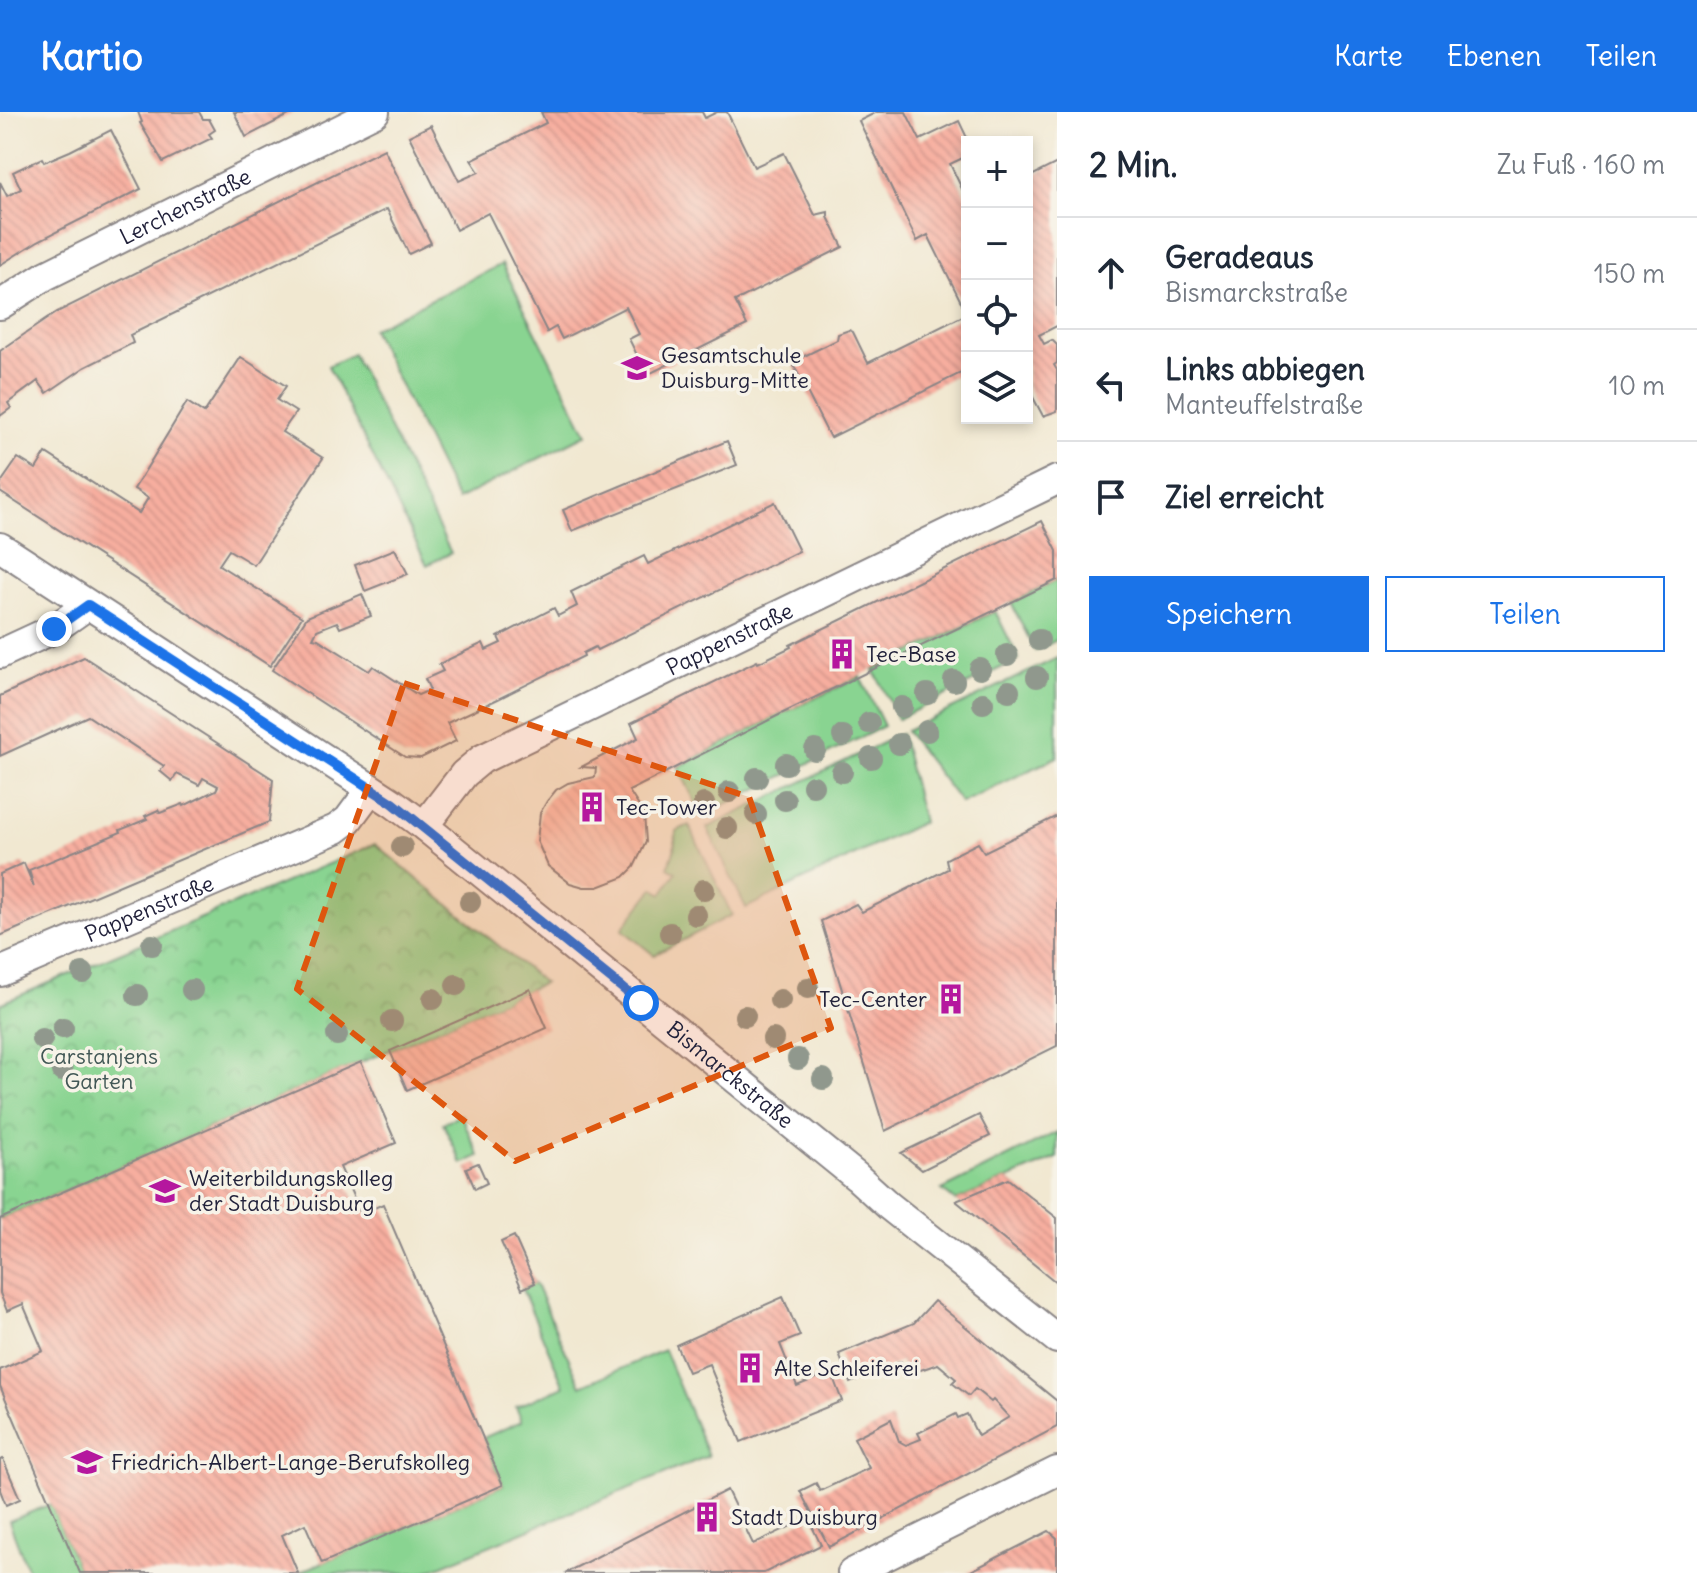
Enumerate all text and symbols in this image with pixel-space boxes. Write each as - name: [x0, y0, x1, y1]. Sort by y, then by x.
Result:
- text: Kartio: [40, 33, 143, 80]
- text: Karte: [1334, 38, 1403, 74]
- text: Ebenen: [1447, 38, 1541, 74]
- text: Teilen: [1585, 38, 1657, 74]
- map controls: [961, 136, 1033, 424]
- button: +: [961, 136, 1033, 208]
- text: 2 Min.: [1089, 143, 1178, 186]
- text: Zu Fuß · 160 m: [1497, 148, 1665, 181]
- street label: Lerchenstraße: [115, 162, 255, 251]
- button: −: [961, 208, 1033, 280]
- text: Geradeaus: [1165, 238, 1314, 276]
- icon: ahead: [1089, 251, 1133, 295]
- text: 150 m: [1594, 257, 1665, 290]
- text: Bismarckstraße: [1165, 276, 1348, 309]
- button: locate: [961, 280, 1033, 352]
- place label: Gesamtschule Duisburg-Mitte: [661, 341, 809, 394]
- text: Links abbiegen: [1165, 350, 1365, 388]
- school or university icon: Gesamtschule Duisburg-Mitte: [620, 351, 654, 385]
- button: layers: [961, 352, 1033, 424]
- icon: left: [1089, 363, 1133, 407]
- text: 10 m: [1609, 369, 1665, 402]
- text: Manteuffelstraße: [1165, 388, 1363, 421]
- icon: arrive: [1089, 475, 1133, 519]
- text: Ziel erreicht: [1165, 478, 1324, 516]
- button: Speichern: [1089, 576, 1369, 652]
- button: Teilen: [1385, 576, 1665, 652]
- street label: Pappenstraße: [661, 596, 797, 682]
- route end: [36, 611, 72, 647]
- building icon: Tec-Base: [825, 637, 859, 671]
- place label: Tec-Base: [866, 640, 956, 668]
- building icon: Tec-Tower: [575, 790, 609, 824]
- place label: Tec-Tower: [616, 793, 717, 821]
- street label: Pappenstraße: [80, 869, 218, 948]
- building icon: Tec-Center: [934, 982, 968, 1016]
- route start: [623, 985, 659, 1021]
- place label: Tec-Center: [819, 985, 927, 1013]
- street label: Bismarckstraße: [661, 1015, 799, 1134]
- park label: Carstanjens Garten: [40, 1042, 158, 1095]
- place label: Weiterbildungskolleg der Stadt Duisburg: [189, 1164, 393, 1217]
- school or university icon: Weiterbildungskolleg der Stadt Duisburg: [148, 1174, 182, 1208]
- building icon: Alte Schleiferei: [733, 1351, 767, 1385]
- place label: Alte Schleiferei: [774, 1354, 919, 1382]
- school or university icon: Friedrich-Albert-Lange-Berufskolleg: [70, 1445, 104, 1479]
- place label: Friedrich-Albert-Lange-Berufskolleg: [111, 1448, 470, 1476]
- building icon: Stadt Duisburg: [690, 1500, 724, 1534]
- place label: Stadt Duisburg: [731, 1503, 878, 1531]

